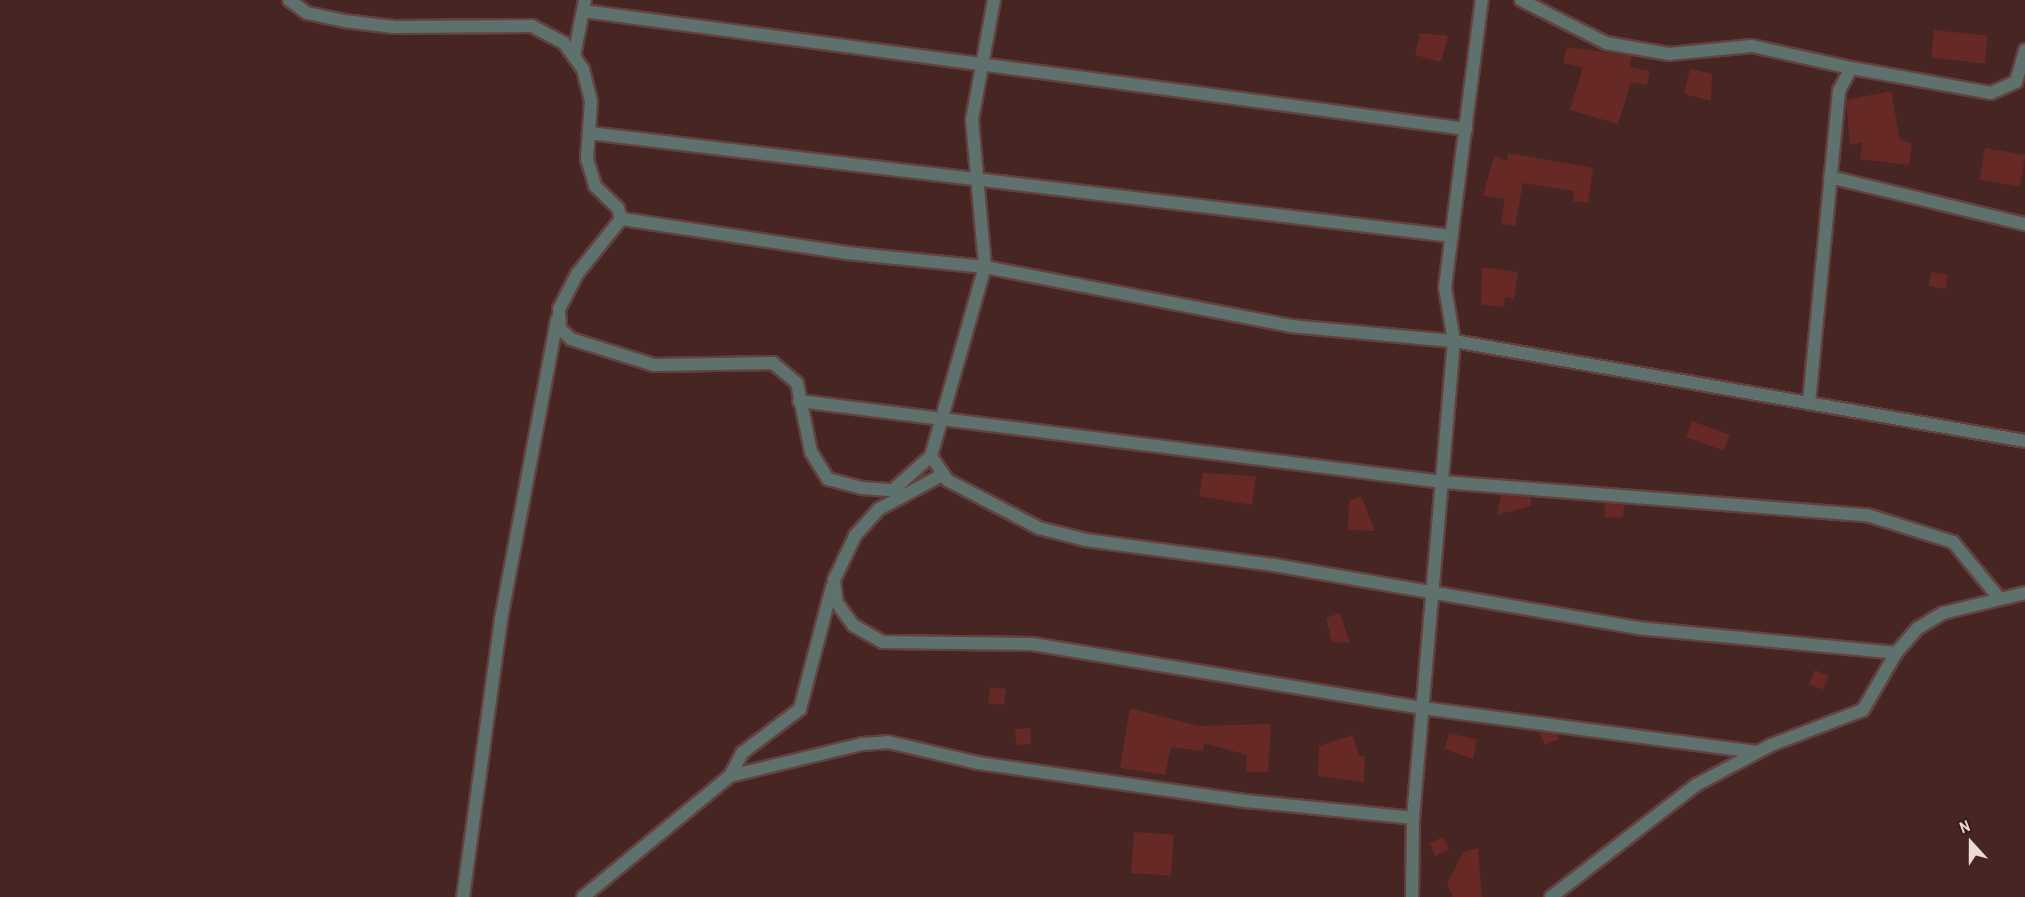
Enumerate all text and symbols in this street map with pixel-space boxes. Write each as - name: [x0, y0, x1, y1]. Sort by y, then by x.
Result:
- north arrow: [1941, 813, 2001, 873]
- text: N: [1956, 814, 1973, 838]

